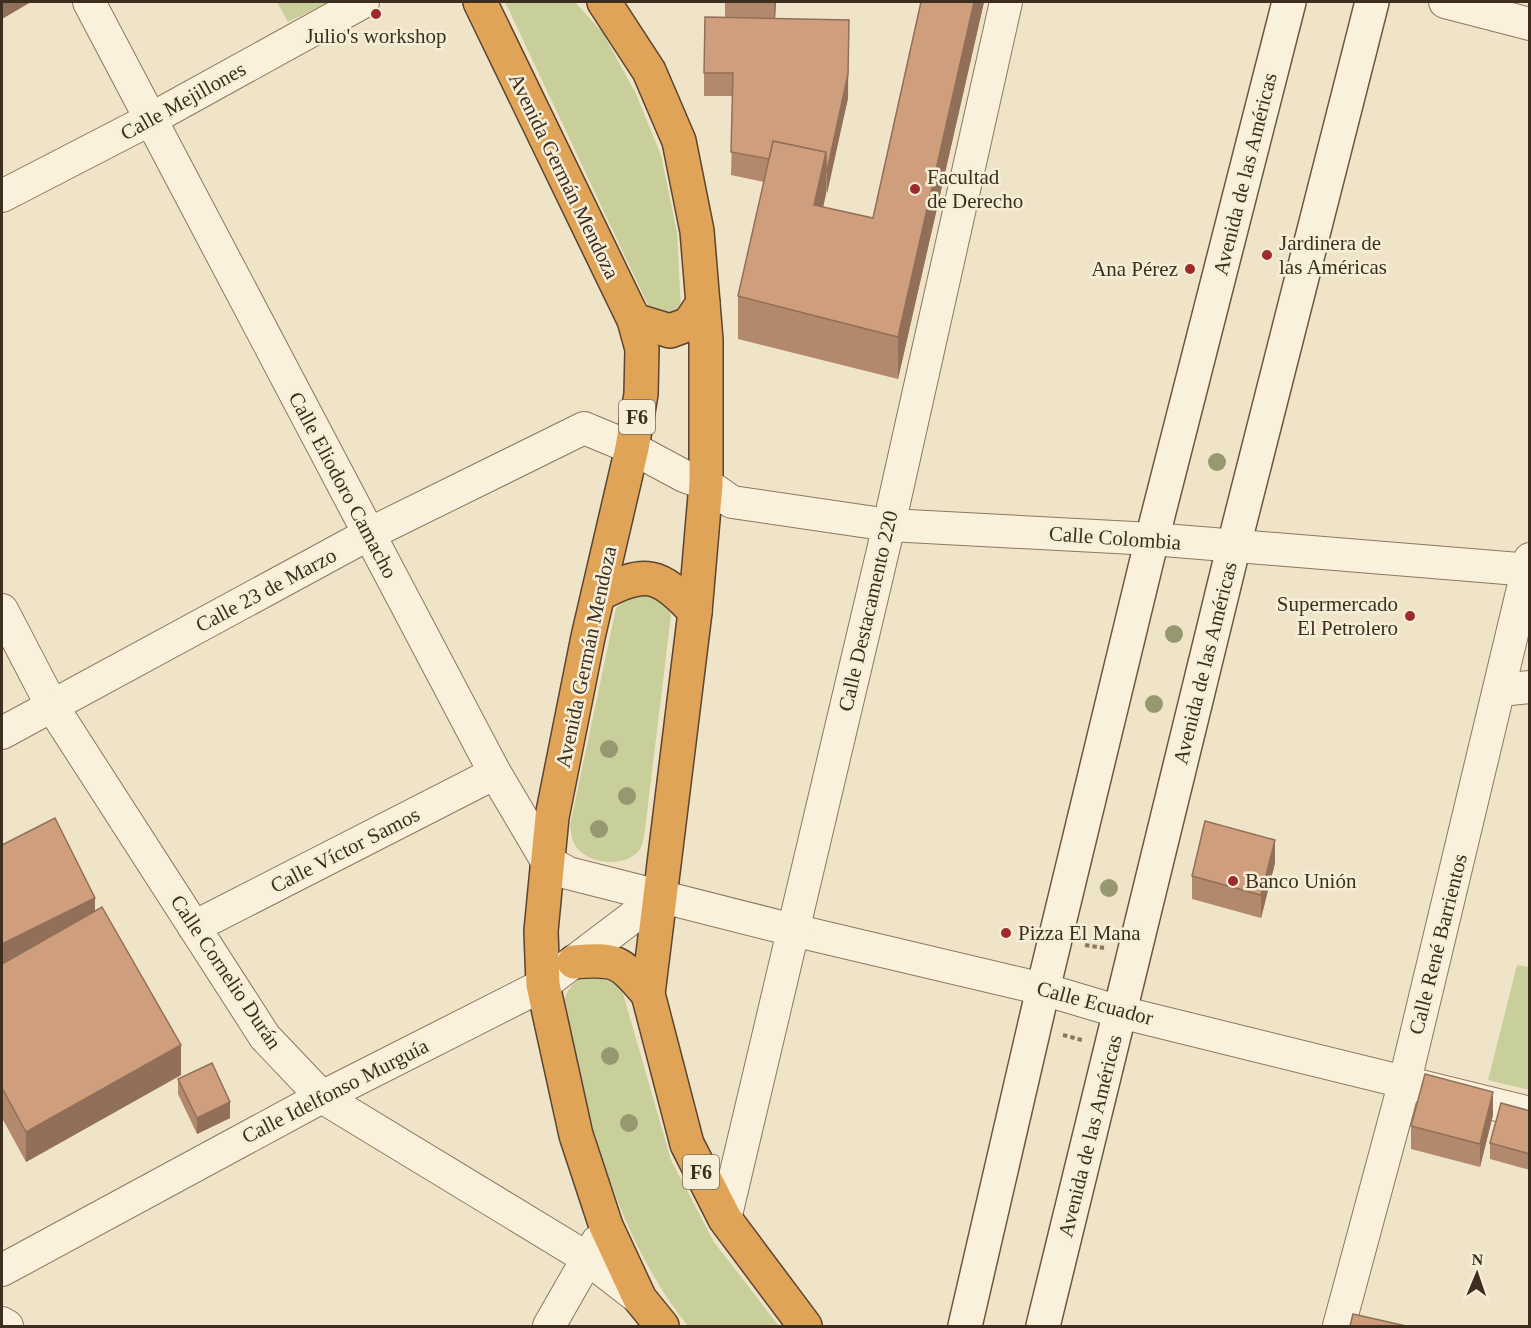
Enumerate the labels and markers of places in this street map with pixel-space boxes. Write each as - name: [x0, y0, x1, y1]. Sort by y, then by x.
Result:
- marker: Julio's workshop: [369, 7, 383, 21]
- place label: Julio's workshop: [306, 24, 446, 48]
- place label: Facultad de Derecho: [927, 165, 1023, 213]
- marker: Facultad de Derecho: [908, 182, 922, 196]
- place label: Jardinera de las Américas: [1279, 231, 1387, 279]
- marker: Jardinera de las Américas: [1260, 248, 1274, 262]
- place label: Ana Pérez: [1091, 257, 1178, 281]
- marker: Ana Pérez: [1183, 262, 1197, 276]
- place label: Supermercado El Petrolero: [1277, 592, 1398, 640]
- marker: Supermercado El Petrolero: [1403, 609, 1417, 623]
- place label: Banco Unión: [1245, 869, 1357, 893]
- marker: Banco Unión: [1226, 874, 1240, 888]
- place label: Pizza El Mana: [1018, 921, 1141, 945]
- marker: Pizza El Mana: [999, 926, 1013, 940]

